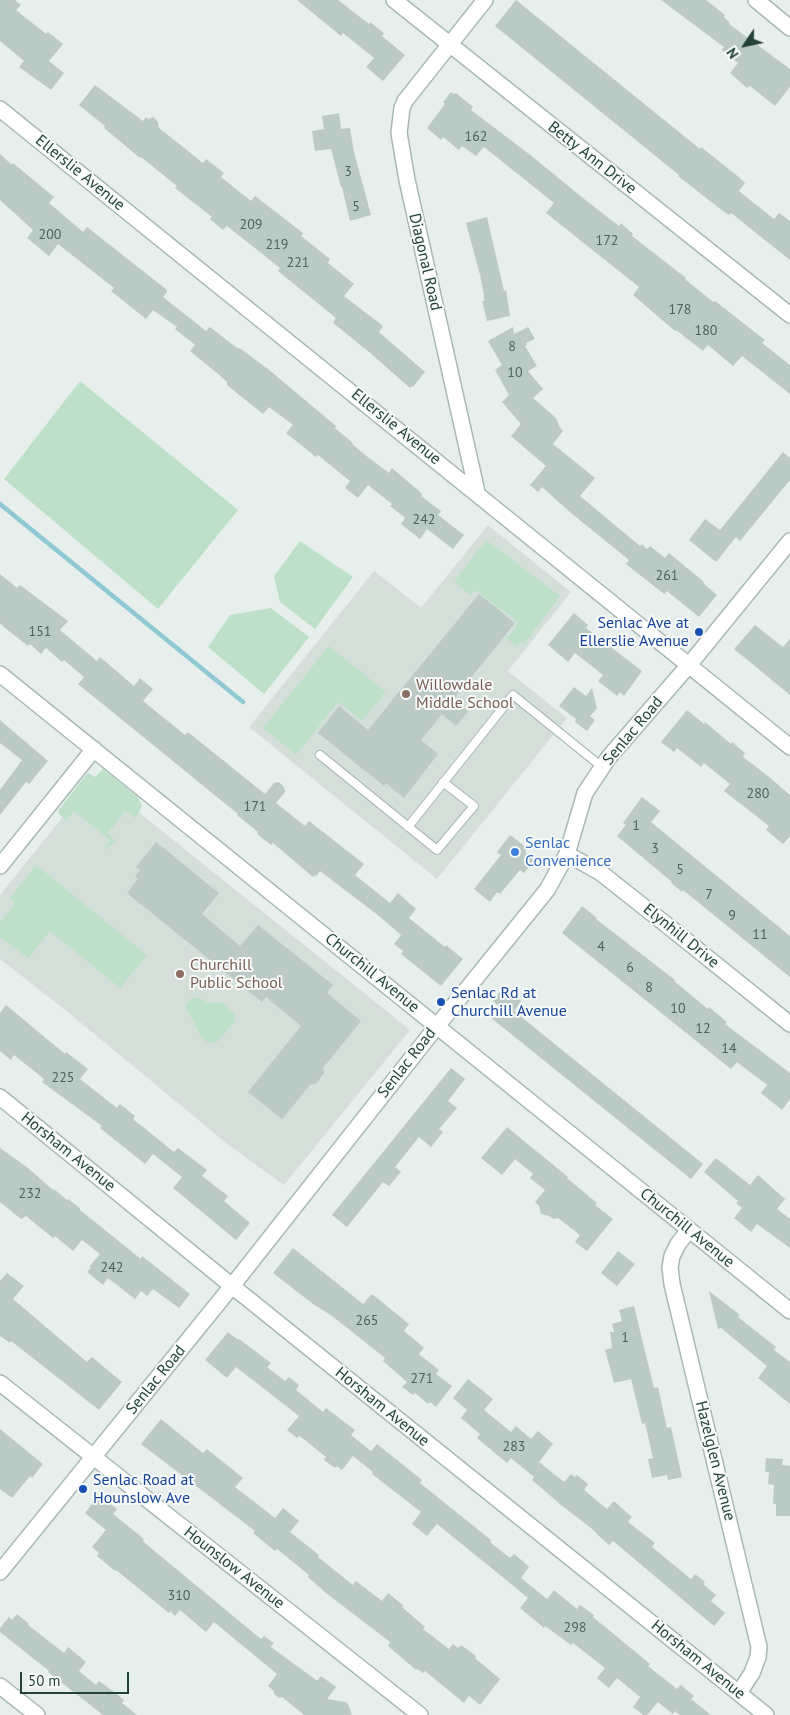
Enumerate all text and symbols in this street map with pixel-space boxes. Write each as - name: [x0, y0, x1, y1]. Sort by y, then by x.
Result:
- north arrow: [720, 20, 770, 70]
- text: N: [723, 45, 743, 62]
- street label: Betty Ann Drive: [544, 117, 640, 199]
- house number: 162: [465, 129, 487, 145]
- street label: Ellerslie Avenue: [31, 131, 129, 215]
- house number: 3: [344, 164, 352, 180]
- house number: 5: [352, 199, 360, 215]
- street label: Diagonal Road: [404, 211, 446, 313]
- house number: 209: [240, 217, 262, 233]
- house number: 200: [39, 227, 61, 243]
- house number: 172: [596, 233, 618, 249]
- house number: 219: [266, 237, 288, 253]
- house number: 221: [287, 255, 309, 271]
- house number: 178: [669, 302, 691, 318]
- house number: 180: [695, 323, 717, 339]
- house number: 8: [508, 339, 516, 355]
- house number: 10: [507, 365, 523, 381]
- street label: Ellerslie Avenue: [347, 385, 445, 469]
- house number: 242: [413, 512, 435, 528]
- house number: 261: [656, 568, 678, 584]
- place label: Senlac Ave at Ellerslie Avenue: [579, 613, 689, 651]
- house number: 151: [29, 624, 51, 640]
- marker: Senlac Ave at Ellerslie Avenue: [693, 626, 705, 638]
- place label: Willowdale Middle School: [416, 675, 514, 713]
- marker: Willowdale Middle School: [400, 688, 412, 700]
- street label: Senlac Road: [599, 693, 667, 769]
- house number: 280: [747, 786, 769, 802]
- house number: 171: [244, 799, 266, 815]
- house number: 1: [632, 818, 640, 834]
- place label: Senlac Convenience: [525, 833, 611, 871]
- house number: 3: [651, 841, 659, 857]
- marker: Senlac Convenience: [509, 846, 521, 858]
- house number: 5: [676, 862, 684, 878]
- house number: 7: [705, 887, 713, 903]
- street label: Elynhill Drive: [639, 900, 723, 972]
- house number: 9: [728, 908, 736, 924]
- house number: 11: [752, 927, 768, 943]
- street label: Churchill Avenue: [321, 929, 423, 1017]
- house number: 4: [597, 939, 605, 955]
- place label: Churchill Public School: [190, 955, 282, 993]
- house number: 6: [626, 960, 634, 976]
- marker: Churchill Public School: [174, 968, 186, 980]
- house number: 8: [645, 980, 653, 996]
- place label: Senlac Rd at Churchill Avenue: [451, 983, 567, 1021]
- marker: Senlac Rd at Churchill Avenue: [435, 996, 447, 1008]
- house number: 10: [670, 1001, 686, 1017]
- house number: 12: [695, 1021, 711, 1037]
- street label: Senlac Road: [374, 1024, 440, 1102]
- house number: 14: [721, 1041, 737, 1057]
- house number: 225: [52, 1070, 74, 1086]
- street label: Horsham Avenue: [17, 1108, 119, 1196]
- street label: Churchill Avenue: [636, 1184, 738, 1272]
- house number: 232: [19, 1186, 41, 1202]
- house number: 242: [101, 1260, 123, 1276]
- house number: 265: [356, 1313, 378, 1329]
- house number: 1: [621, 1330, 629, 1346]
- street label: Senlac Road: [122, 1342, 190, 1418]
- street label: Horsham Avenue: [331, 1363, 433, 1451]
- house number: 271: [411, 1371, 433, 1387]
- street label: Hazelglen Avenue: [691, 1399, 739, 1523]
- house number: 283: [503, 1439, 525, 1455]
- place label: Senlac Road at Hounslow Ave: [93, 1470, 194, 1508]
- marker: Senlac Road at Hounslow Ave: [77, 1483, 89, 1495]
- street label: Hounslow Avenue: [180, 1523, 288, 1613]
- house number: 310: [168, 1588, 190, 1604]
- street label: Horsham Avenue: [647, 1616, 749, 1704]
- house number: 298: [564, 1620, 586, 1636]
- scale bar: [22, 1662, 131, 1694]
- text: 50 m: [28, 1671, 61, 1690]

